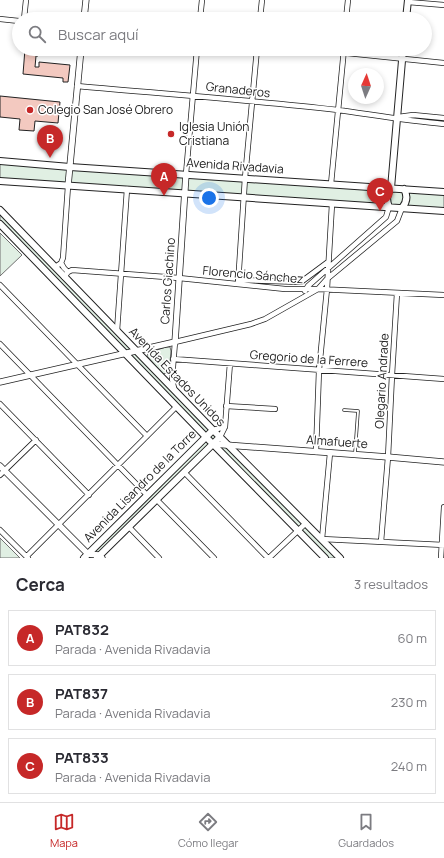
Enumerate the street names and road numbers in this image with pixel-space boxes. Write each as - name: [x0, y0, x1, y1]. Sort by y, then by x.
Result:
- street label: Granaderos: [205, 78, 271, 101]
- street label: Avenida Rivadavia: [186, 154, 284, 177]
- street label: Carlos Giachino: [156, 237, 179, 325]
- street label: Florencio Sánchez: [202, 262, 304, 287]
- street label: Avenida Estados Unidos: [125, 323, 229, 430]
- street label: Olegario Andrade: [371, 333, 392, 429]
- street label: Gregorio de la Ferrere: [249, 346, 369, 371]
- street label: Avenida Lisandro de la Torre: [80, 426, 200, 546]
- street label: Almafuerte: [306, 431, 368, 452]

